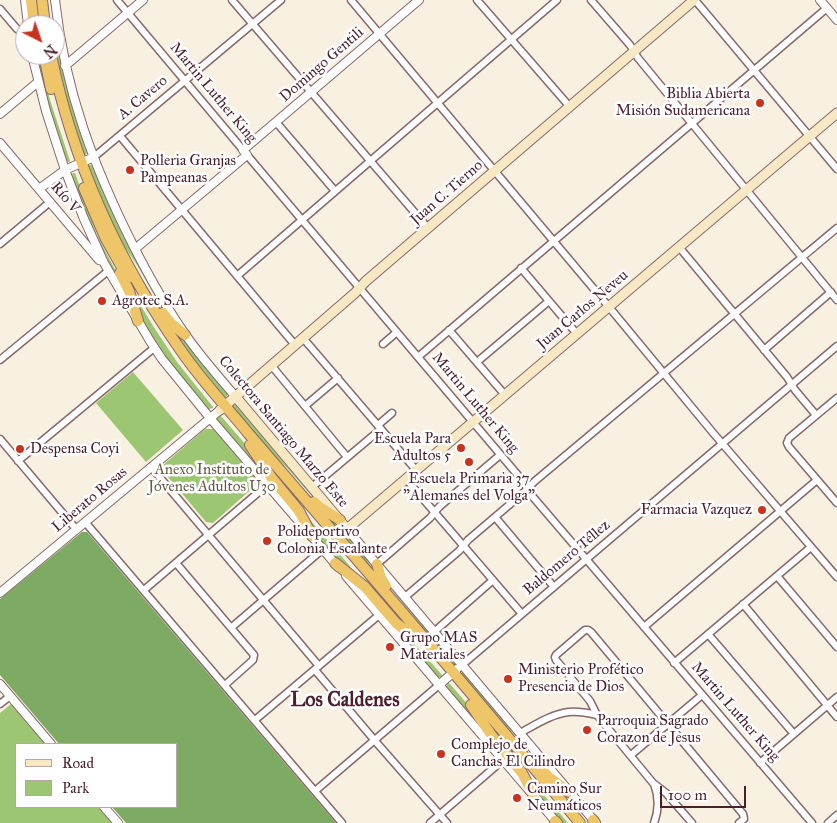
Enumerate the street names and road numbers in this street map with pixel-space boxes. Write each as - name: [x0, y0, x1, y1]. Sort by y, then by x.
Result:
- street label: Domingo Gentili: [276, 24, 368, 106]
- street label: Martin Luther King: [166, 39, 260, 147]
- street label: A. Cavero: [114, 72, 172, 124]
- street label: Juan C. Tierno: [407, 157, 487, 229]
- street label: Río V: [47, 178, 83, 218]
- street label: Juan Carlos Neveu: [534, 267, 632, 353]
- street label: Martin Luther King: [428, 349, 522, 457]
- street label: Colectora Santiago Marzo Este: [214, 353, 352, 511]
- street label: Liberato Rosas: [49, 463, 131, 537]
- street label: Baldomero Téllez: [520, 517, 614, 599]
- street label: Martin Luther King: [687, 659, 783, 765]

